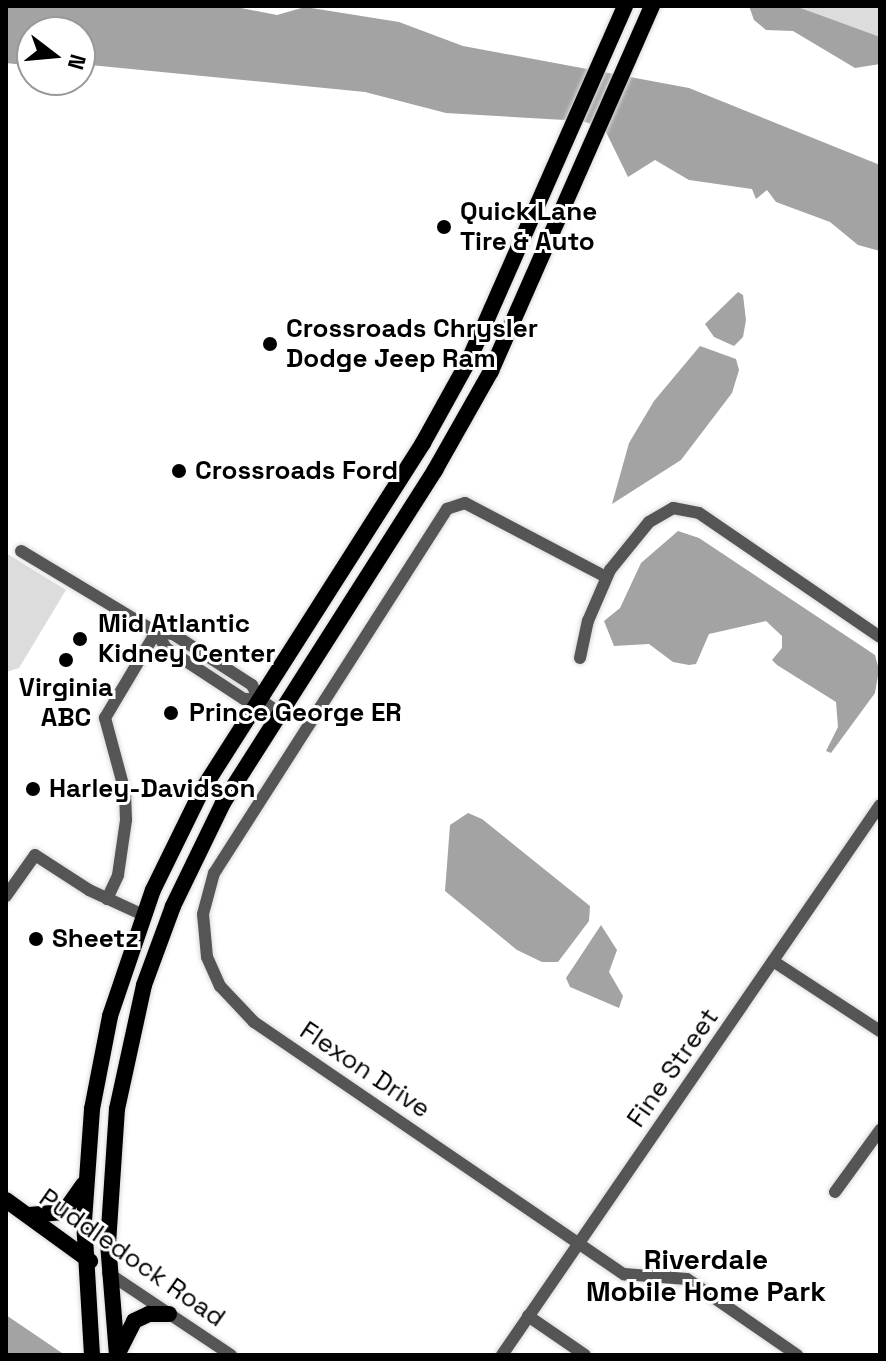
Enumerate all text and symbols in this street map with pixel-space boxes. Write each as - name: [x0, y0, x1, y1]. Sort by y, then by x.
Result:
- north arrow: [16, 16, 96, 96]
- text: N: [62, 51, 93, 73]
- place label: Quick Lane Tire & Auto: [460, 196, 597, 258]
- marker: Quick Lane Tire & Auto: [435, 218, 453, 236]
- place label: Crossroads Chrysler Dodge Jeep Ram: [286, 313, 538, 374]
- marker: Crossroads Chrysler Dodge Jeep Ram: [261, 335, 279, 353]
- place label: Crossroads Ford: [195, 455, 398, 487]
- marker: Crossroads Ford: [170, 462, 188, 480]
- place label: Mid Atlantic Kidney Center: [98, 608, 276, 670]
- marker: Mid Atlantic Kidney Center: [69, 628, 91, 650]
- marker: Virginia ABC: [57, 651, 75, 669]
- place label: Virginia ABC: [19, 672, 113, 734]
- place label: Prince George ER: [189, 697, 402, 729]
- marker: Prince George ER: [160, 702, 182, 724]
- place label: Harley-Davidson: [49, 773, 255, 805]
- marker: Harley-Davidson: [24, 780, 42, 798]
- place label: Sheetz: [52, 923, 139, 955]
- marker: Sheetz: [27, 930, 45, 948]
- street label: Fine Street: [621, 1003, 725, 1133]
- street label: Flexon Drive: [294, 1015, 436, 1125]
- street label: Puddledock Road: [33, 1182, 231, 1334]
- district label: Riverdale Mobile Home Park: [586, 1242, 826, 1308]

